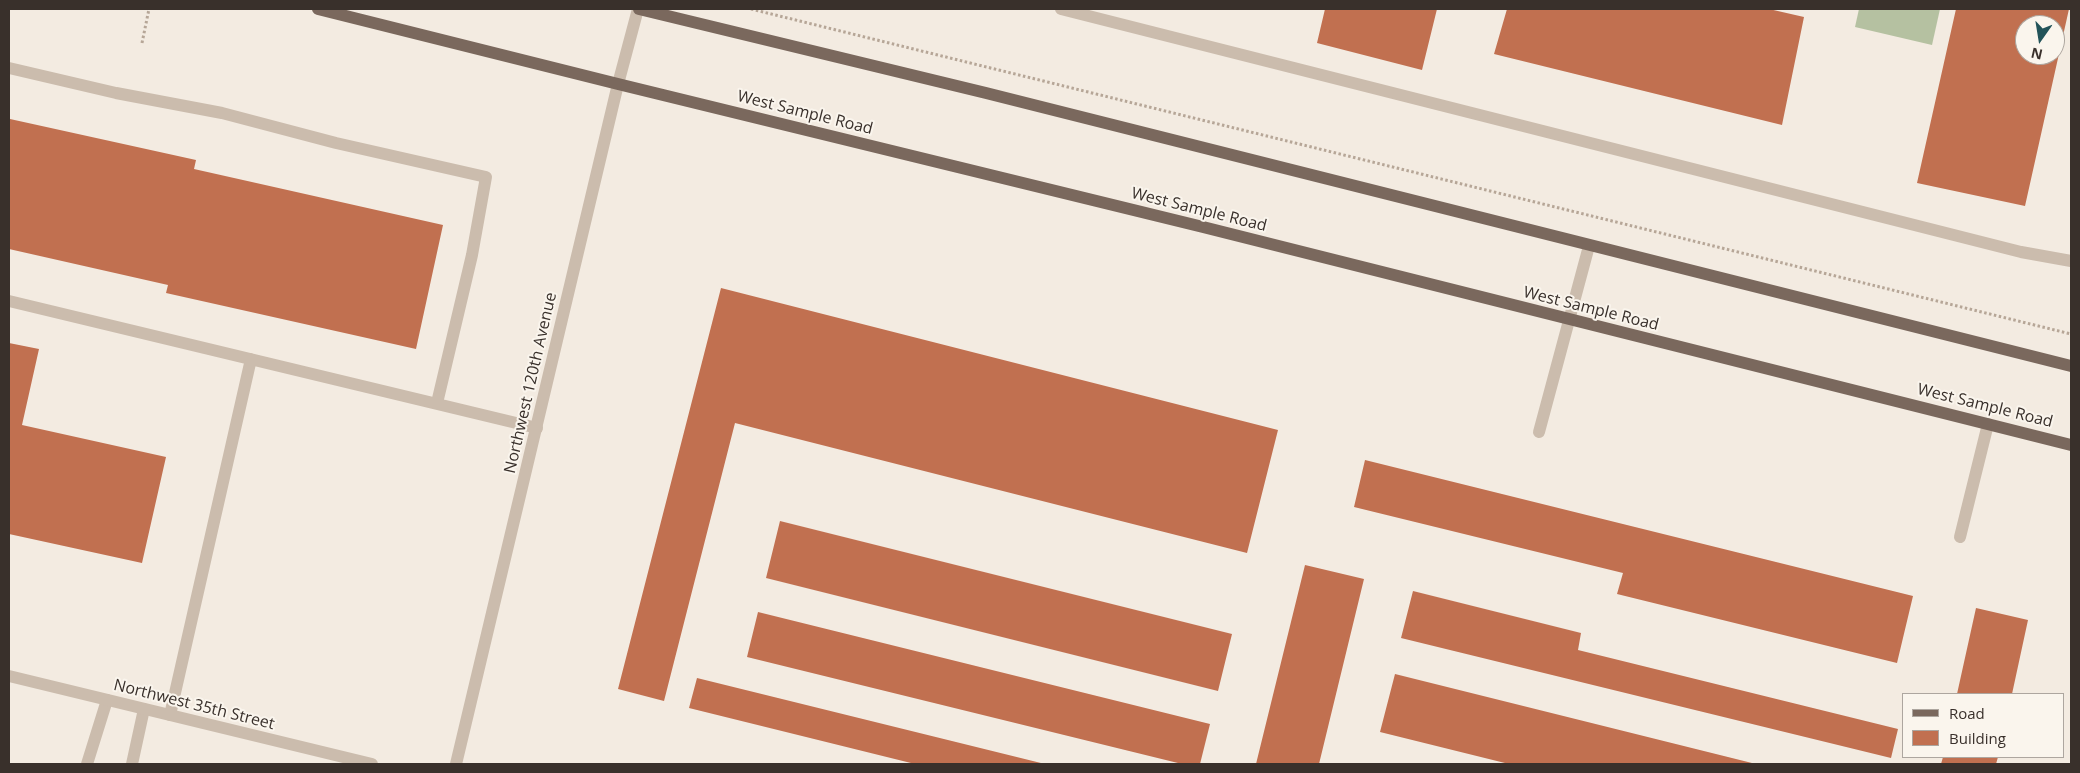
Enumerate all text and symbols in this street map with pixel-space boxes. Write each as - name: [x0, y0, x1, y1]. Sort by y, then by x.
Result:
- north arrow: [2015, 15, 2065, 65]
- text: N: [2029, 44, 2044, 65]
- street label: West Sample Road: [735, 87, 875, 139]
- street label: West Sample Road: [1129, 184, 1269, 236]
- street label: West Sample Road: [1521, 283, 1661, 335]
- street label: Northwest 120th Avenue: [501, 291, 561, 475]
- street label: West Sample Road: [1915, 380, 2055, 432]
- street label: Northwest 35th Street: [112, 676, 276, 734]
- legend: [1902, 693, 2065, 758]
- text: Road: [1949, 703, 1985, 723]
- text: Building: [1949, 728, 2006, 748]

